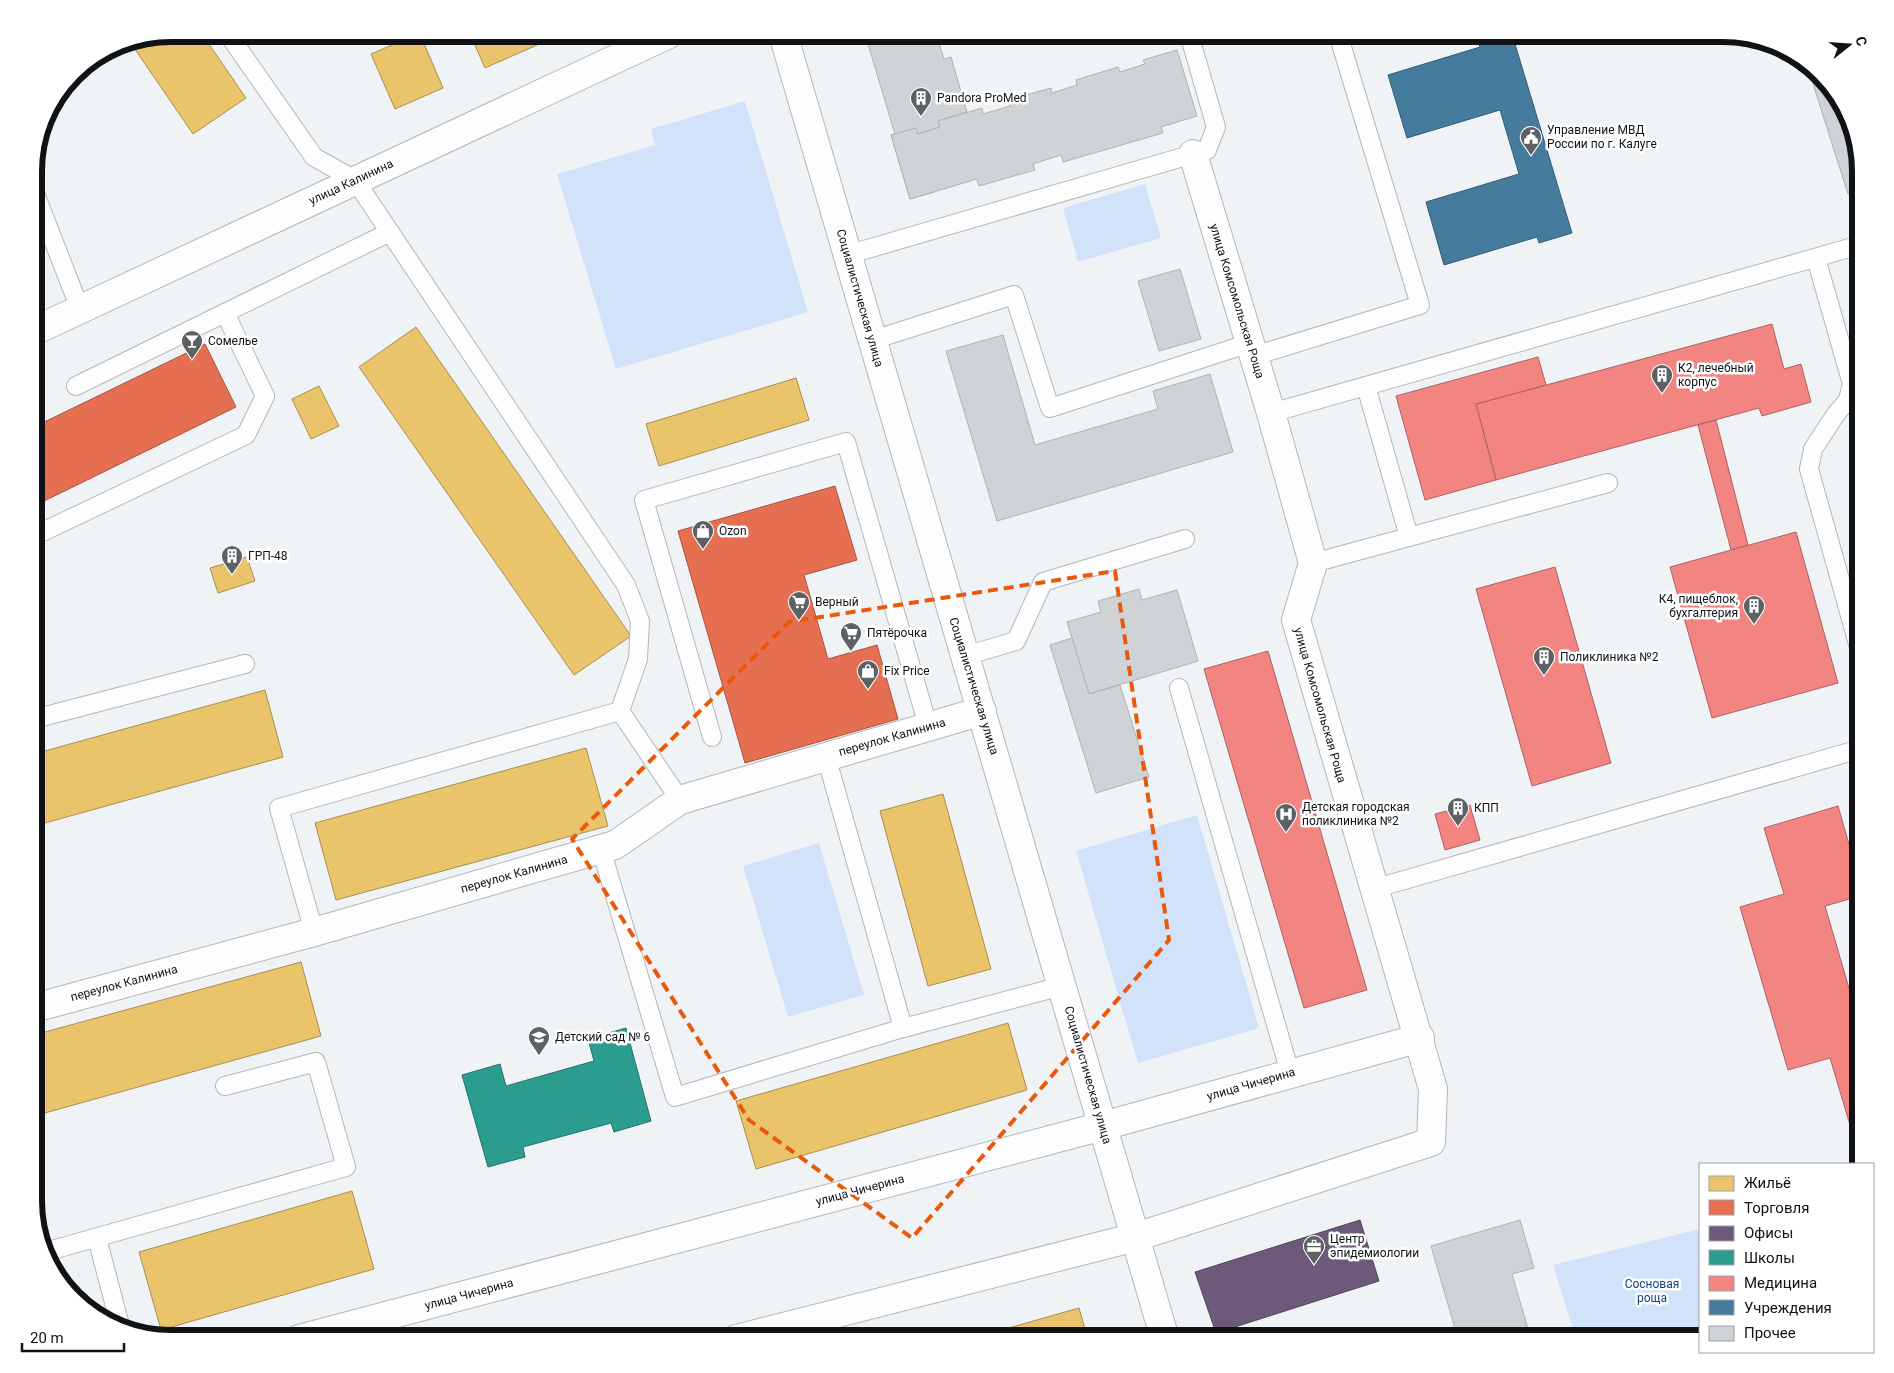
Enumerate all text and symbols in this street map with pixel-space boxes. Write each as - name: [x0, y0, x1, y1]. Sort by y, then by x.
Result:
- north arrow: [1824, 20, 1874, 70]
- text: С: [1852, 34, 1870, 48]
- building icon: Pandora ProMed: [909, 86, 933, 117]
- place label: Pandora ProMed: [937, 91, 1027, 105]
- place label: Управление МВД России по г. Калуге: [1547, 123, 1657, 151]
- public building icon: Управление МВД России по г. Калуге: [1519, 125, 1543, 156]
- street label: улица Калинина: [307, 156, 395, 208]
- street label: улица Комсомольская Роща: [1207, 222, 1267, 380]
- street label: Социалистическая улица: [834, 227, 886, 369]
- bar icon: Сомелье: [180, 329, 204, 360]
- place label: Сомелье: [208, 334, 258, 348]
- place label: К2, лечебный корпус: [1678, 361, 1754, 389]
- building icon: К2, лечебный корпус: [1650, 363, 1674, 394]
- shop icon: Ozon: [691, 519, 715, 550]
- place label: Ozon: [719, 524, 747, 538]
- building icon: ГРП-48: [220, 544, 244, 575]
- place label: ГРП-48: [248, 549, 288, 563]
- supermarket icon: Верный: [787, 590, 811, 621]
- place label: К4, пищеблок, бухгалтерия: [1659, 592, 1738, 620]
- building icon: К4, пищеблок, бухгалтерия: [1742, 594, 1766, 625]
- place label: Верный: [815, 595, 859, 609]
- street label: Социалистическая улица: [946, 616, 1002, 756]
- supermarket icon: Пятёрочка: [839, 621, 863, 652]
- place label: Пятёрочка: [867, 626, 927, 640]
- street label: улица Комсомольская Роща: [1291, 626, 1349, 784]
- building icon: Поликлиника №2: [1532, 645, 1556, 676]
- place label: Поликлиника №2: [1560, 650, 1659, 664]
- shop icon: Fix Price: [856, 659, 880, 690]
- place label: Fix Price: [884, 664, 930, 678]
- street label: переулок Калинина: [837, 715, 947, 759]
- building icon: КПП: [1446, 796, 1470, 827]
- place label: Детская городская поликлиника №2: [1302, 800, 1410, 828]
- place label: КПП: [1474, 801, 1499, 815]
- hospital icon: Детская городская поликлиника №2: [1274, 802, 1298, 833]
- street label: переулок Калинина: [459, 852, 569, 896]
- street label: переулок Калинина: [69, 962, 179, 1004]
- street label: Социалистическая улица: [1062, 1004, 1114, 1146]
- school or university icon: Детский сад № 6: [527, 1025, 551, 1056]
- place label: Детский сад № 6: [555, 1030, 651, 1044]
- street label: улица Чичерина: [1205, 1065, 1297, 1103]
- legend: [1699, 1163, 1874, 1353]
- street label: улица Чичерина: [814, 1171, 906, 1209]
- text: Жильё: [1744, 1174, 1791, 1192]
- text: Торговля: [1744, 1199, 1809, 1217]
- text: Офисы: [1744, 1224, 1793, 1242]
- place label: Центр эпидемиологии: [1330, 1232, 1419, 1260]
- office icon: Центр эпидемиологии: [1302, 1234, 1326, 1265]
- text: Школы: [1744, 1249, 1795, 1267]
- text: Медицина: [1744, 1274, 1817, 1292]
- street label: улица Чичерина: [423, 1275, 515, 1313]
- park label: Сосновая роща: [1625, 1277, 1679, 1305]
- text: Учреждения: [1744, 1299, 1832, 1317]
- scale bar: [22, 1320, 125, 1352]
- text: Прочее: [1744, 1324, 1796, 1342]
- text: 20 m: [30, 1329, 64, 1347]

